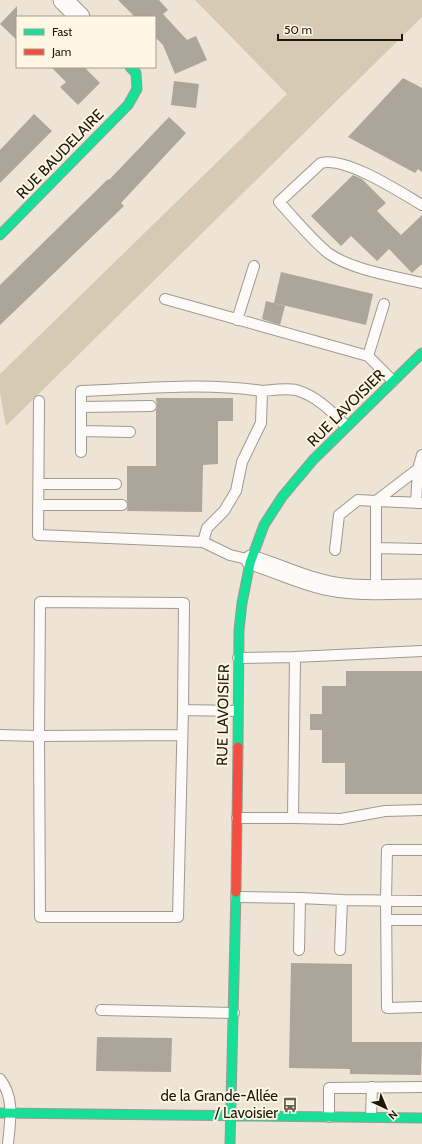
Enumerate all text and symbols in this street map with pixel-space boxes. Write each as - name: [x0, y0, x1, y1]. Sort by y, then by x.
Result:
- legend: [16, 16, 156, 68]
- scale bar: [278, 16, 402, 42]
- text: 50 m: [284, 22, 312, 37]
- text: Fast: [52, 24, 72, 39]
- text: Jam: [51, 44, 71, 59]
- street label: RUE BAUDELAIRE: [13, 105, 107, 203]
- street label: RUE LAVOISIER: [304, 366, 388, 450]
- street label: RUE LAVOISIER: [213, 664, 233, 766]
- place label: de la Grande-Allée / Lavoisier: [160, 1087, 278, 1122]
- north arrow: [366, 1088, 406, 1128]
- bus stop icon: de la Grande-Allée / Lavoisier: [281, 1096, 299, 1114]
- text: N: [385, 1107, 401, 1123]

